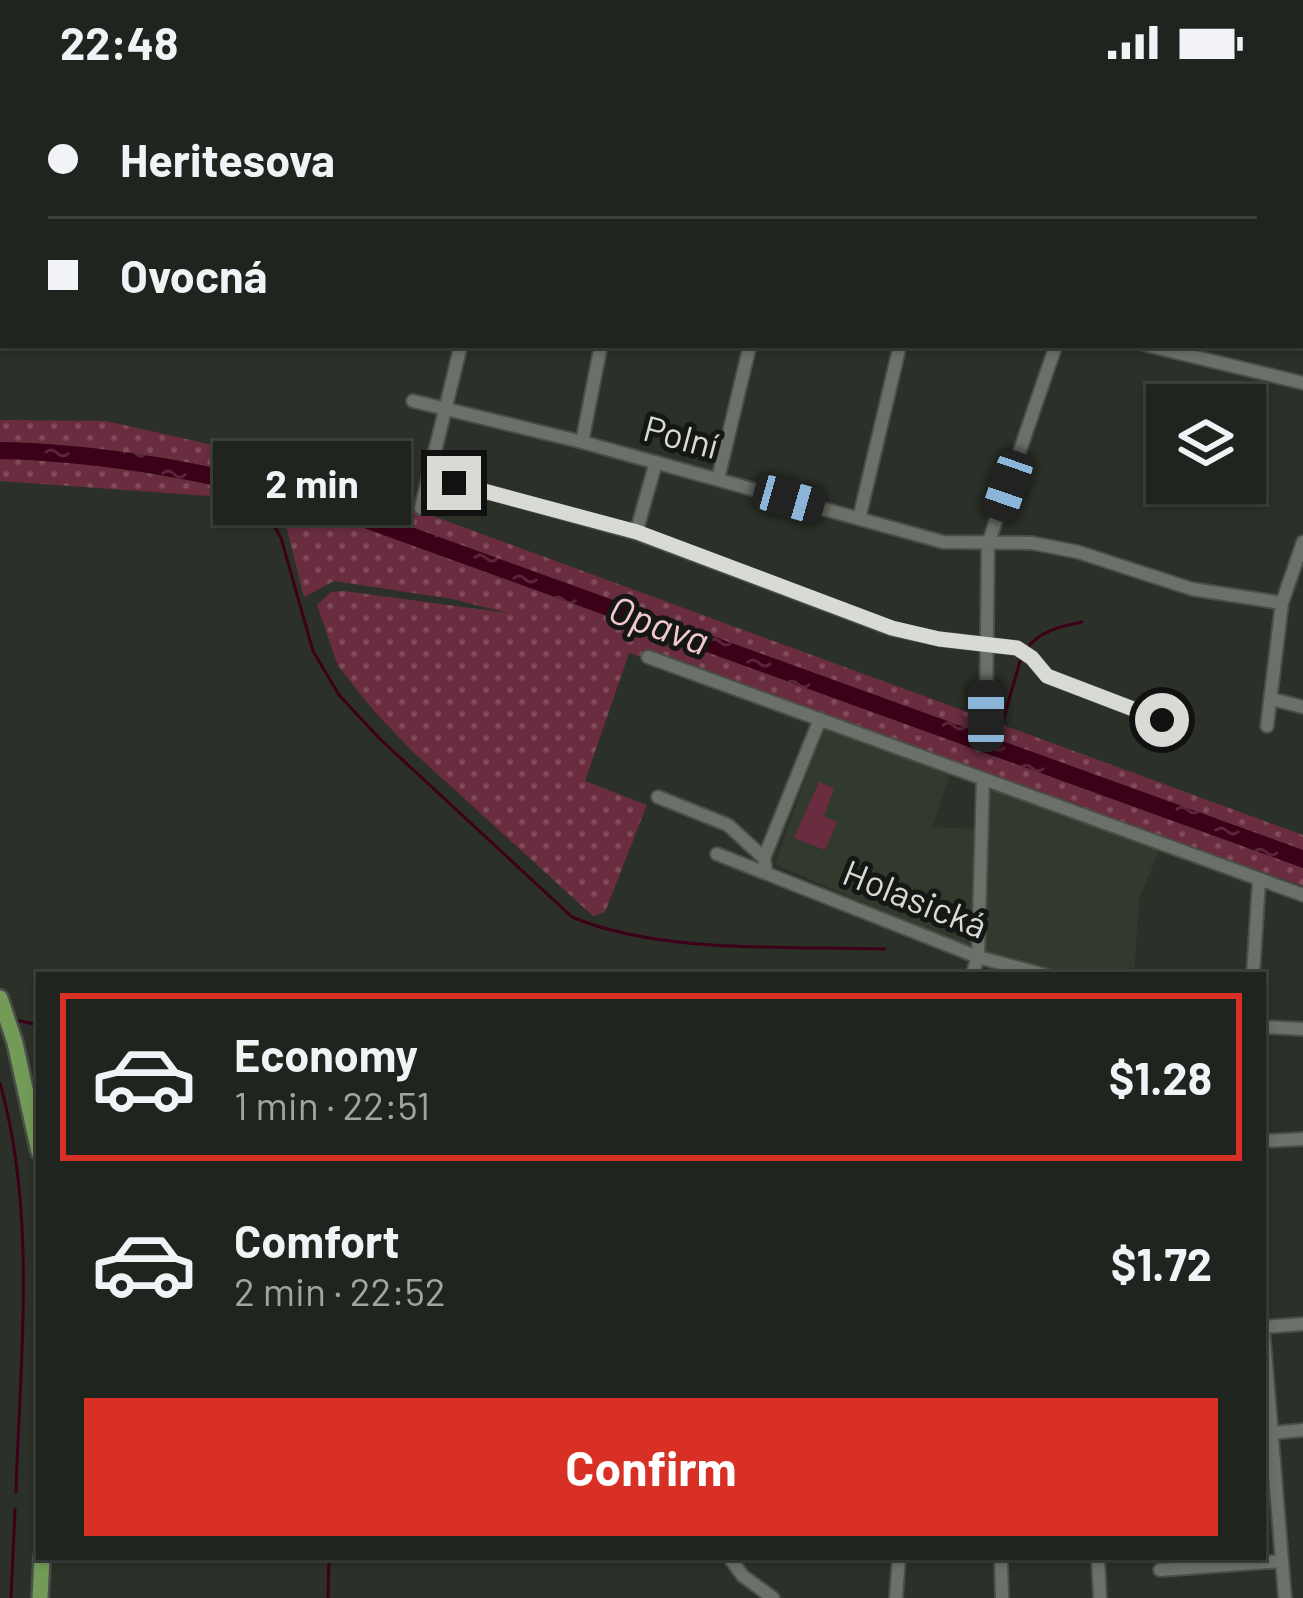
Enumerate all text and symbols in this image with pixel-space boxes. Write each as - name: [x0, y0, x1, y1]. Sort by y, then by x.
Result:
- text: 22:48: [60, 15, 178, 69]
- text: Heritesova: [120, 132, 335, 186]
- text: Ovocná: [120, 248, 267, 302]
- map controls: [1146, 384, 1266, 504]
- button: layers: [1146, 384, 1266, 504]
- street label: Polní: [639, 405, 723, 466]
- callout: 2 min: [214, 441, 412, 525]
- car: [979, 446, 1037, 526]
- route end: [427, 456, 481, 510]
- text: 2 min: [265, 459, 359, 506]
- car: [749, 472, 829, 526]
- water label: Opava: [603, 584, 716, 663]
- car: [968, 680, 1004, 752]
- route start: [1135, 693, 1189, 747]
- street label: Holasická: [837, 849, 994, 946]
- icon: car: [90, 1023, 198, 1131]
- text: Economy: [234, 1027, 418, 1081]
- text: $1.28: [1109, 1050, 1212, 1104]
- text: 1 min · 22:51: [234, 1081, 430, 1128]
- icon: car: [90, 1209, 198, 1317]
- text: Comfort: [234, 1213, 400, 1267]
- text: $1.72: [1111, 1236, 1212, 1290]
- text: 2 min · 22:52: [234, 1267, 446, 1314]
- button: Confirm: [84, 1398, 1218, 1536]

